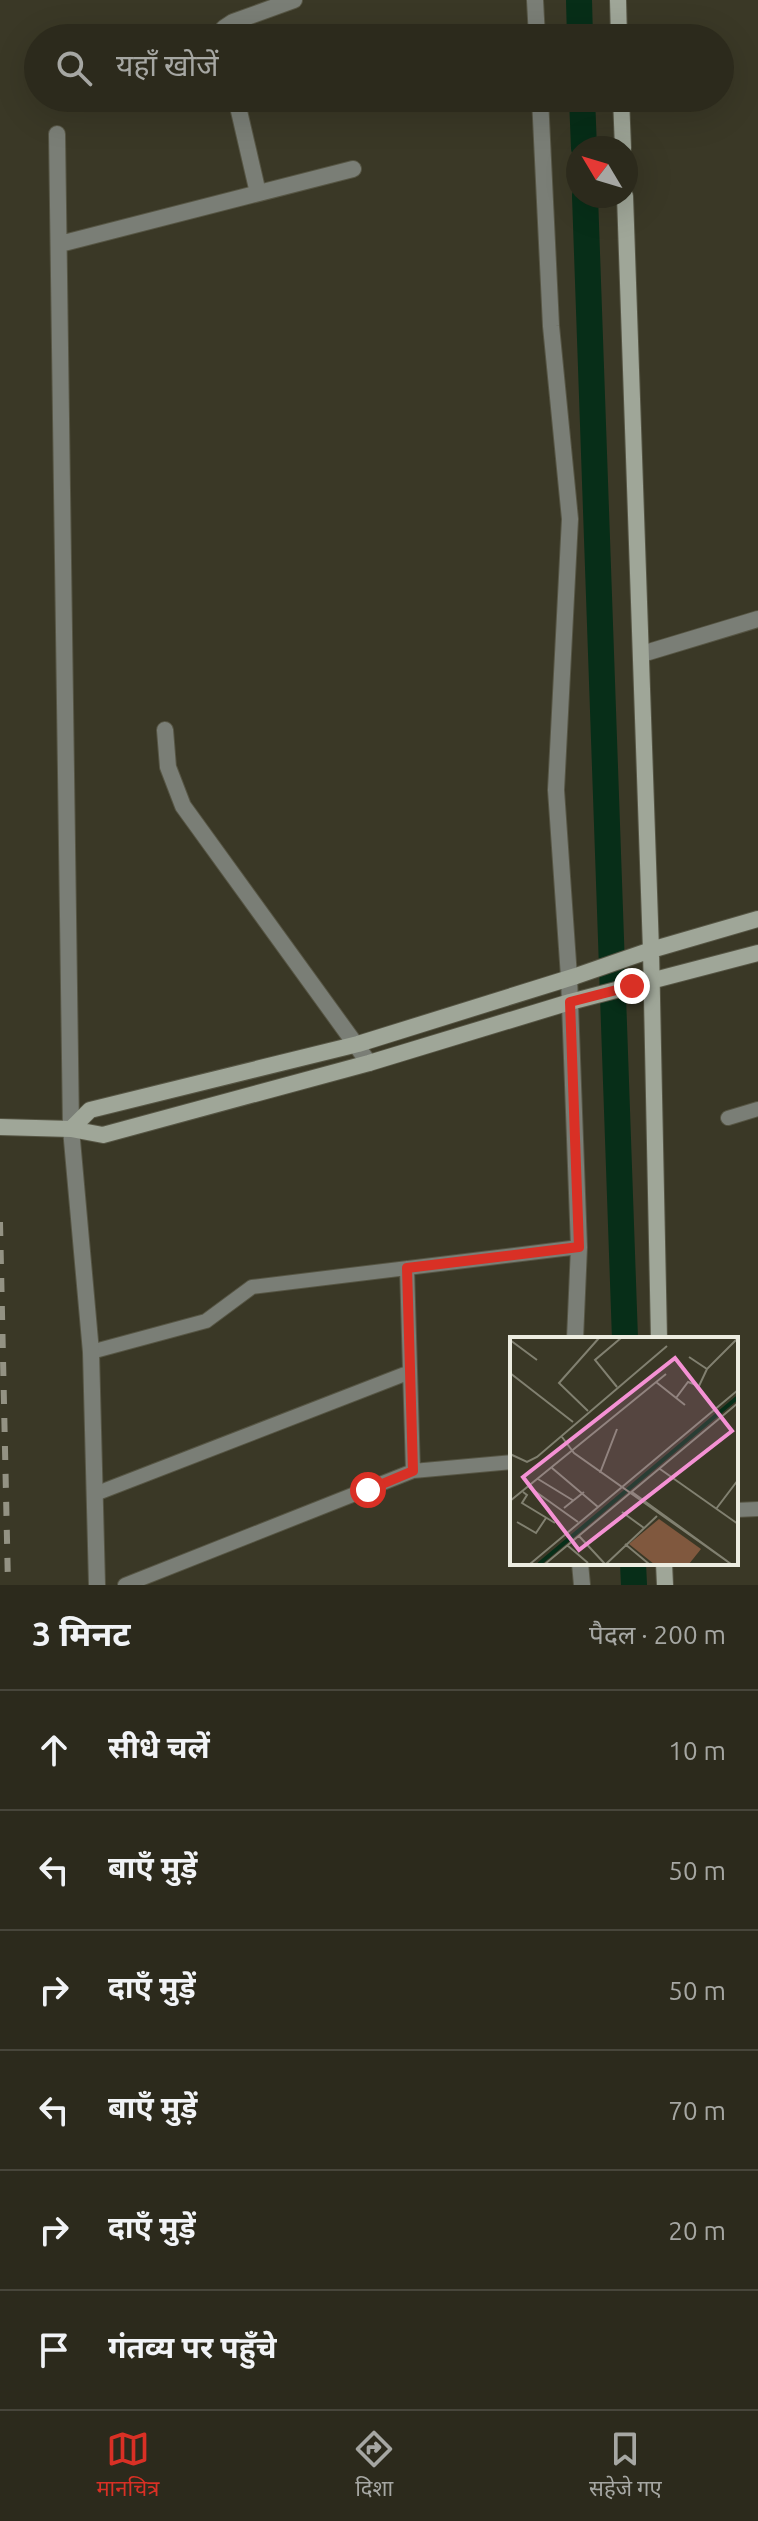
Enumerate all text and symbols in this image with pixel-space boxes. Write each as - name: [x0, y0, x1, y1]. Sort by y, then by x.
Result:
- search box: [24, 24, 734, 112]
- icon: search: [52, 46, 96, 90]
- text: यहाँ खोजें: [116, 48, 219, 82]
- north arrow: [566, 136, 638, 208]
- route end: [614, 968, 650, 1004]
- inset map: [510, 1337, 738, 1565]
- route start: [350, 1472, 386, 1508]
- text: 3 मिनट: [32, 1614, 131, 1652]
- text: पैदल · 200 m: [589, 1620, 726, 1649]
- icon: ahead: [32, 1728, 76, 1772]
- text: सीधे चलें: [108, 1730, 210, 1764]
- text: 10 m: [668, 1736, 726, 1765]
- icon: left: [32, 1848, 76, 1892]
- text: बाएँ मुड़ें: [108, 1850, 197, 1884]
- text: 50 m: [668, 1856, 726, 1885]
- icon: right: [32, 1968, 76, 2012]
- text: दाएँ मुड़ें: [108, 1970, 196, 2004]
- text: 50 m: [668, 1976, 726, 2005]
- icon: left: [32, 2088, 76, 2132]
- text: बाएँ मुड़ें: [108, 2090, 197, 2124]
- text: 70 m: [668, 2096, 726, 2125]
- icon: right: [32, 2208, 76, 2252]
- text: दाएँ मुड़ें: [108, 2210, 196, 2244]
- text: 20 m: [668, 2216, 726, 2245]
- icon: arrive: [32, 2328, 76, 2372]
- text: गंतव्य पर पहुँचे: [108, 2330, 276, 2364]
- tab: मानचित्र: [96, 2427, 159, 2505]
- tab: दिशा: [352, 2427, 396, 2505]
- tab: सहेजे गए: [589, 2427, 662, 2505]

